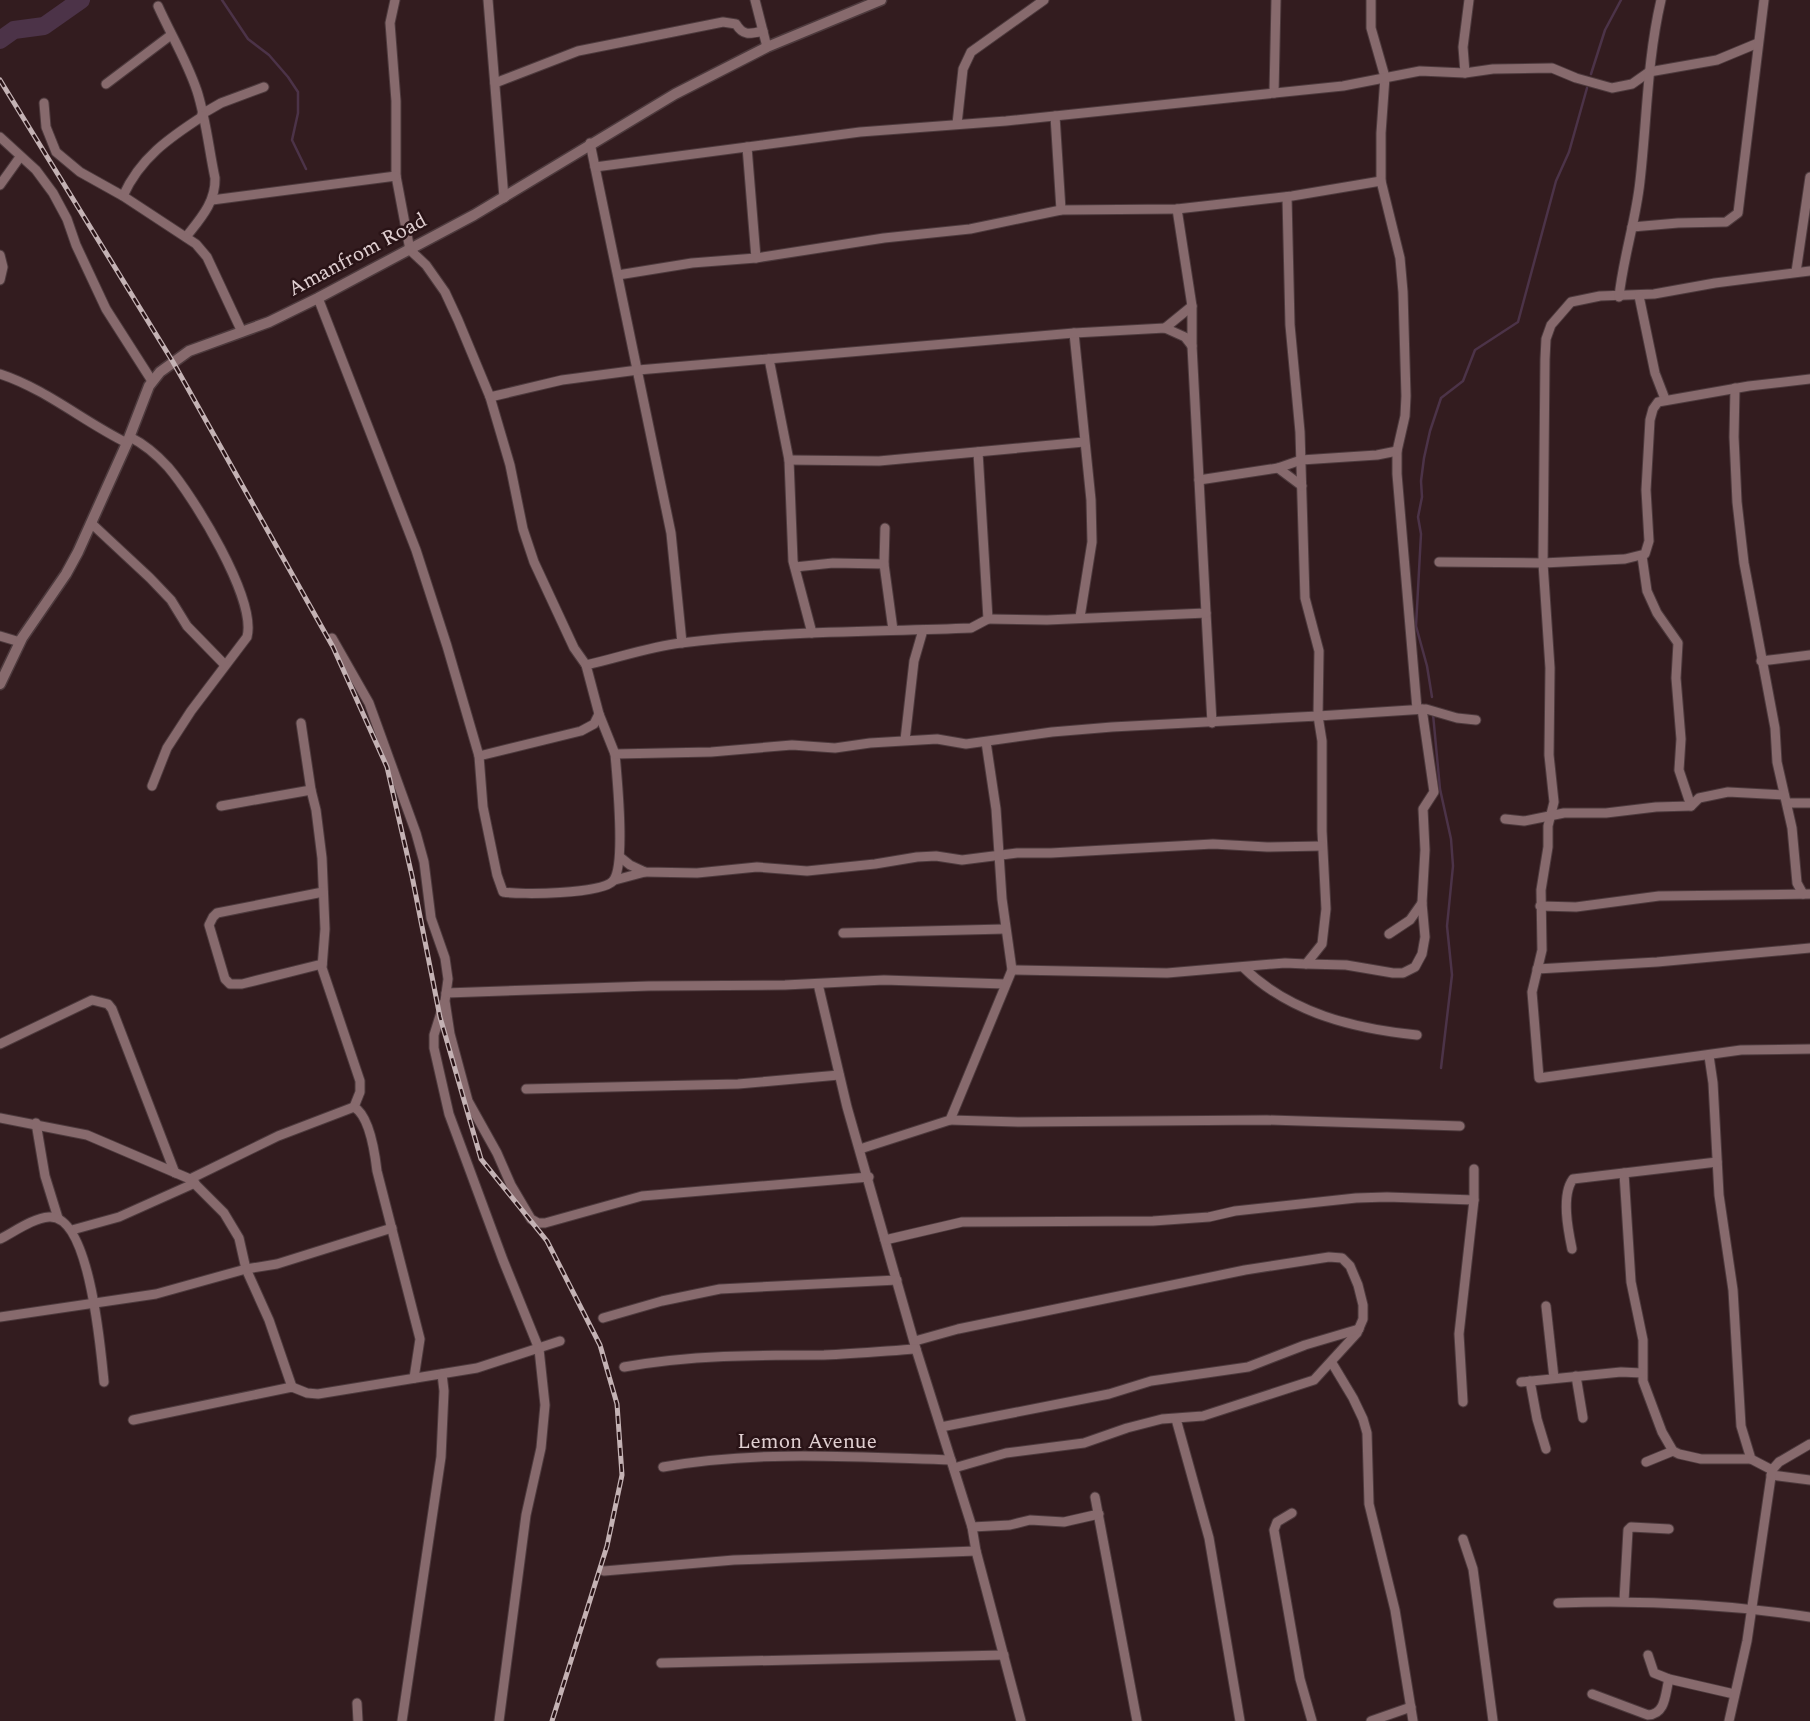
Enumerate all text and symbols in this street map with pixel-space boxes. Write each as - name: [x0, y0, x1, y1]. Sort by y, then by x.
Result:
- street label: Amanfrom Road: [282, 205, 433, 305]
- street label: Lemon Avenue: [737, 1426, 877, 1458]

